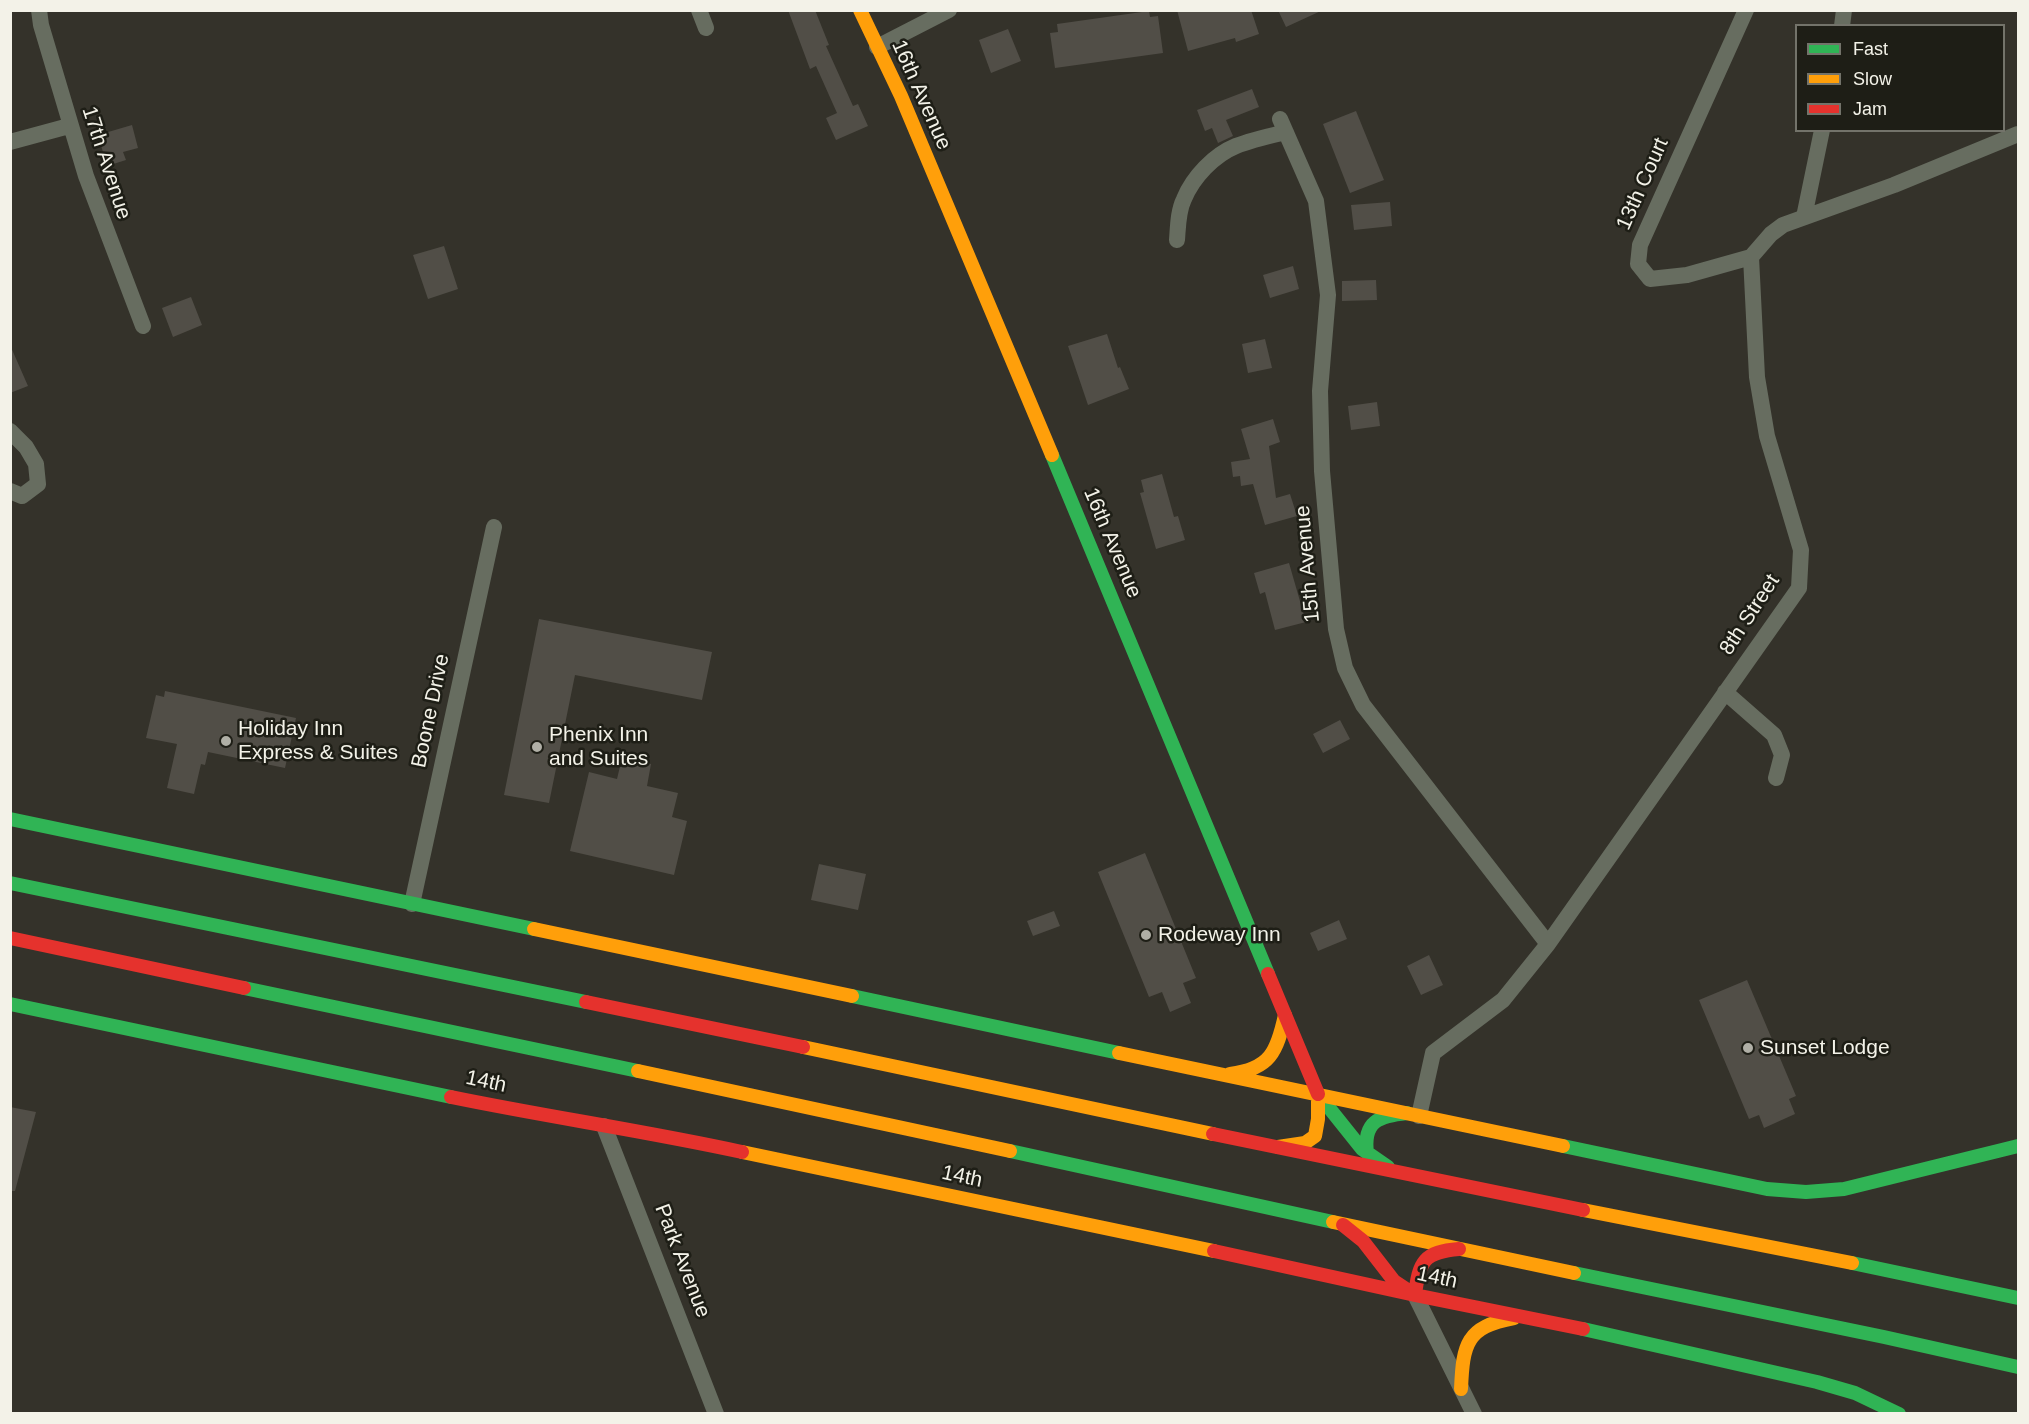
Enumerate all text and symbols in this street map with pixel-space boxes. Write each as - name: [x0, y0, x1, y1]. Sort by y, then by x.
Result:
- legend: [1795, 24, 2005, 132]
- street label: 16th Avenue: [886, 36, 956, 154]
- text: Fast: [1853, 39, 1888, 59]
- text: Slow: [1853, 69, 1892, 89]
- text: Jam: [1853, 99, 1887, 119]
- street label: 17th Avenue: [76, 103, 136, 223]
- street label: 13th Court: [1612, 134, 1674, 234]
- street label: 16th Avenue: [1077, 484, 1147, 602]
- street label: 15th Avenue: [1290, 504, 1326, 624]
- street label: 8th Street: [1715, 570, 1785, 660]
- street label: Boone Drive: [407, 652, 455, 770]
- place label: Holiday Inn Express & Suites: [238, 716, 398, 766]
- place label: Phenix Inn and Suites: [549, 722, 648, 772]
- marker: Holiday Inn Express & Suites: [219, 734, 233, 748]
- marker: Phenix Inn and Suites: [530, 740, 544, 754]
- place label: Rodeway Inn: [1158, 922, 1281, 948]
- marker: Rodeway Inn: [1139, 928, 1153, 942]
- place label: Sunset Lodge: [1760, 1035, 1890, 1061]
- marker: Sunset Lodge: [1741, 1041, 1755, 1055]
- street label: 14th: [463, 1065, 509, 1099]
- street label: 14th: [939, 1160, 985, 1194]
- street label: Park Avenue: [649, 1201, 715, 1321]
- street label: 14th: [1414, 1261, 1460, 1295]

